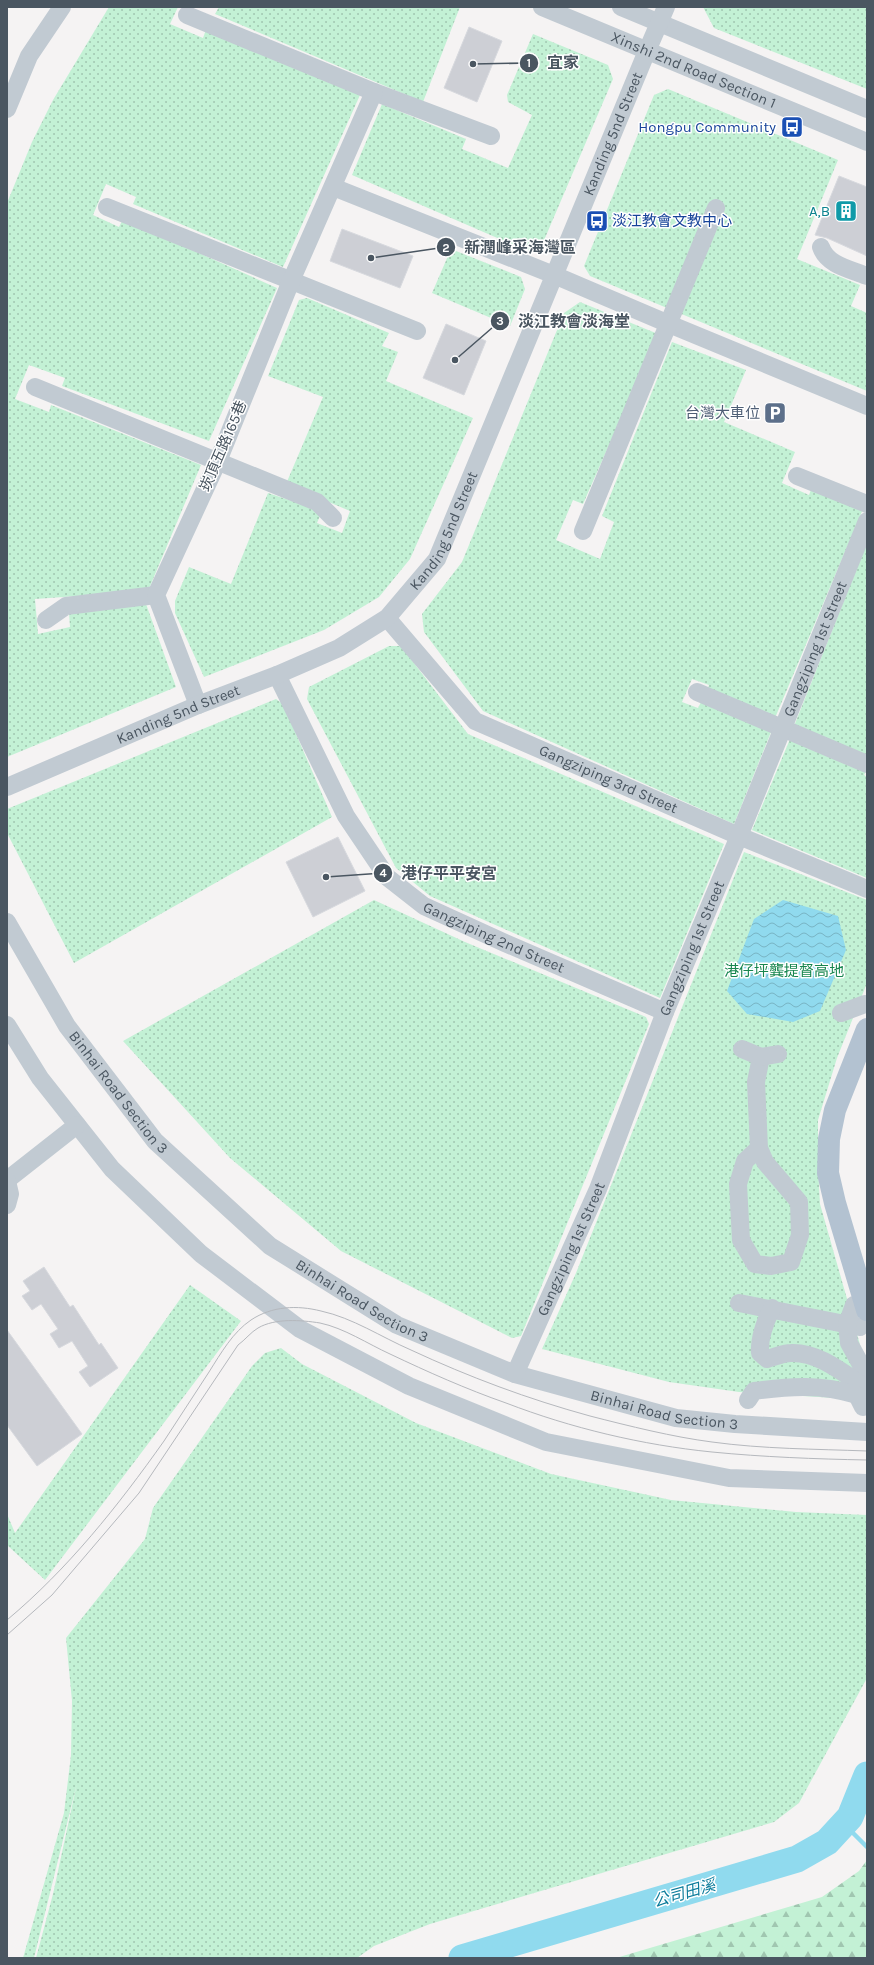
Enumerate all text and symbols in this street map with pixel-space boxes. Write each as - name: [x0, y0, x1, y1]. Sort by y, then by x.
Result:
- street label: Xinshi 2nd Road Section 1: [608, 28, 779, 112]
- callout: 宜家: [519, 49, 587, 77]
- text: 宜家: [547, 53, 579, 72]
- text: 1: [527, 56, 531, 70]
- street label: Kanding 5nd Street: [579, 69, 646, 198]
- bus stop icon: Hongpu Community: [779, 114, 805, 140]
- place label: Hongpu Community: [638, 118, 776, 136]
- building icon: A,B: [833, 198, 859, 224]
- place label: A,B: [809, 202, 830, 220]
- bus stop icon: 淡江教會文教中心: [584, 208, 610, 234]
- place label: 淡江教會文教中心: [612, 212, 732, 230]
- callout: 新潤峰采海灣區: [436, 233, 584, 261]
- text: 新潤峰采海灣區: [464, 238, 576, 257]
- text: 2: [442, 241, 450, 255]
- callout: 淡江教會淡海堂: [490, 307, 638, 335]
- text: 淡江教會淡海堂: [518, 312, 630, 331]
- text: 3: [496, 314, 504, 328]
- street label: 崁頂五路165巷: [196, 398, 250, 494]
- parking icon: 台灣大車位: [762, 400, 788, 426]
- place label: 台灣大車位: [685, 404, 760, 422]
- street label: Kanding 5nd Street: [406, 468, 481, 594]
- street label: Gangziping 1st Street: [779, 578, 851, 719]
- street label: Kanding 5nd Street: [114, 681, 243, 748]
- street label: Gangziping 3rd Street: [536, 741, 681, 817]
- callout: 港仔平平安宮: [373, 859, 505, 887]
- text: 港仔平平安宮: [401, 864, 497, 883]
- text: 4: [379, 866, 387, 880]
- street label: Gangziping 1st Street: [655, 878, 728, 1019]
- street label: Gangziping 2nd Street: [420, 898, 568, 977]
- park label: 港仔坪龔提督高地: [724, 962, 844, 980]
- street label: Binhai Road Section 3: [65, 1027, 172, 1157]
- street label: Gangziping 1st Street: [533, 1179, 609, 1319]
- street label: Binhai Road Section 3: [292, 1255, 431, 1346]
- street label: Binhai Road Section 3: [589, 1386, 739, 1433]
- water label: 公司田溪: [651, 1874, 719, 1911]

